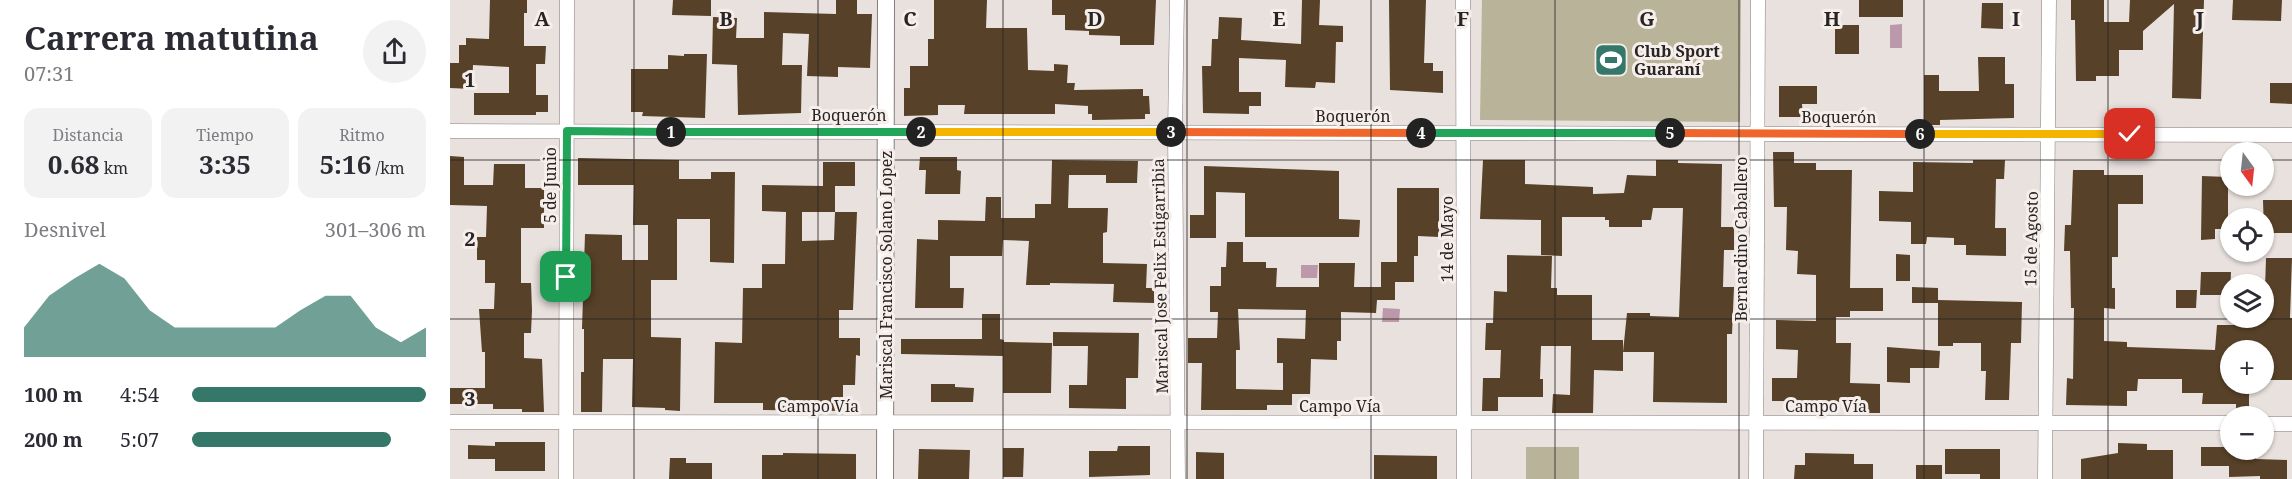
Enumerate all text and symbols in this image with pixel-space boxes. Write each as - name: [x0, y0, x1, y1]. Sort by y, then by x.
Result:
- text: A: [534, 5, 550, 32]
- text: B: [719, 5, 733, 32]
- text: C: [903, 5, 917, 32]
- text: D: [1087, 5, 1103, 32]
- text: E: [1272, 5, 1286, 32]
- text: F: [1457, 5, 1469, 32]
- text: G: [1639, 5, 1655, 32]
- text: H: [1824, 5, 1840, 32]
- text: I: [2012, 5, 2020, 32]
- text: J: [2195, 5, 2204, 32]
- text: Carrera matutina: [24, 15, 319, 60]
- button: share: [363, 20, 426, 83]
- place label: Club Sport Guaraní: [1634, 40, 1720, 80]
- sports icon: Club Sport Guaraní: [1593, 42, 1629, 78]
- text: 07:31: [24, 60, 74, 87]
- text: 1: [464, 66, 476, 93]
- street label: Boquerón: [811, 104, 887, 126]
- street label: Boquerón: [1315, 105, 1391, 127]
- street label: Boquerón: [1801, 106, 1877, 128]
- pin: [2104, 108, 2155, 159]
- pin: 1: [656, 117, 686, 147]
- pin: 2: [906, 117, 936, 147]
- pin: 3: [1156, 117, 1186, 147]
- icon: check: [2113, 117, 2146, 150]
- pin: 4: [1406, 118, 1436, 148]
- pin: 5: [1655, 118, 1685, 148]
- pin: 6: [1905, 119, 1935, 149]
- text: 1: [666, 121, 676, 143]
- text: 2: [916, 121, 926, 143]
- text: 3: [1166, 121, 1176, 143]
- text: 4: [1416, 122, 1426, 144]
- text: 5: [1665, 122, 1675, 144]
- text: 6: [1915, 123, 1925, 145]
- text: Distancia: [53, 124, 123, 146]
- text: Tiempo: [196, 124, 254, 146]
- text: Ritmo: [339, 124, 385, 146]
- north arrow: [2220, 142, 2274, 196]
- map controls: [2220, 142, 2274, 460]
- text: 0.68: [48, 146, 100, 182]
- text: 3:35: [199, 146, 251, 182]
- text: 5:16: [319, 146, 371, 182]
- street label: 5 de Junio: [539, 147, 561, 223]
- street label: Mariscal Francisco Solano Lopez: [875, 151, 897, 399]
- text: km: [100, 157, 128, 179]
- text: /km: [371, 157, 405, 179]
- street label: Bernardino Caballero: [1730, 157, 1752, 322]
- street label: Mariscal Jose Felix Estigarribia: [1147, 158, 1173, 394]
- street label: 15 de Agosto: [2019, 191, 2043, 287]
- street label: 14 de Mayo: [1436, 196, 1458, 282]
- button: locate: [2220, 208, 2274, 262]
- text: Desnivel: [24, 216, 106, 243]
- text: 301–306 m: [325, 216, 426, 243]
- text: 2: [464, 225, 476, 252]
- pin: [540, 251, 591, 302]
- icon: arrive: [549, 260, 582, 293]
- button: layers: [2220, 274, 2274, 328]
- button: +: [2220, 340, 2274, 394]
- text: 100 m: [24, 381, 83, 408]
- text: 4:54: [120, 381, 159, 408]
- text: 3: [464, 385, 476, 412]
- street label: Campo Vía: [777, 395, 859, 417]
- street label: Campo Vía: [1299, 395, 1381, 417]
- street label: Campo Vía: [1785, 395, 1867, 417]
- button: −: [2220, 406, 2274, 460]
- text: 200 m: [24, 426, 83, 453]
- text: 5:07: [120, 426, 159, 453]

